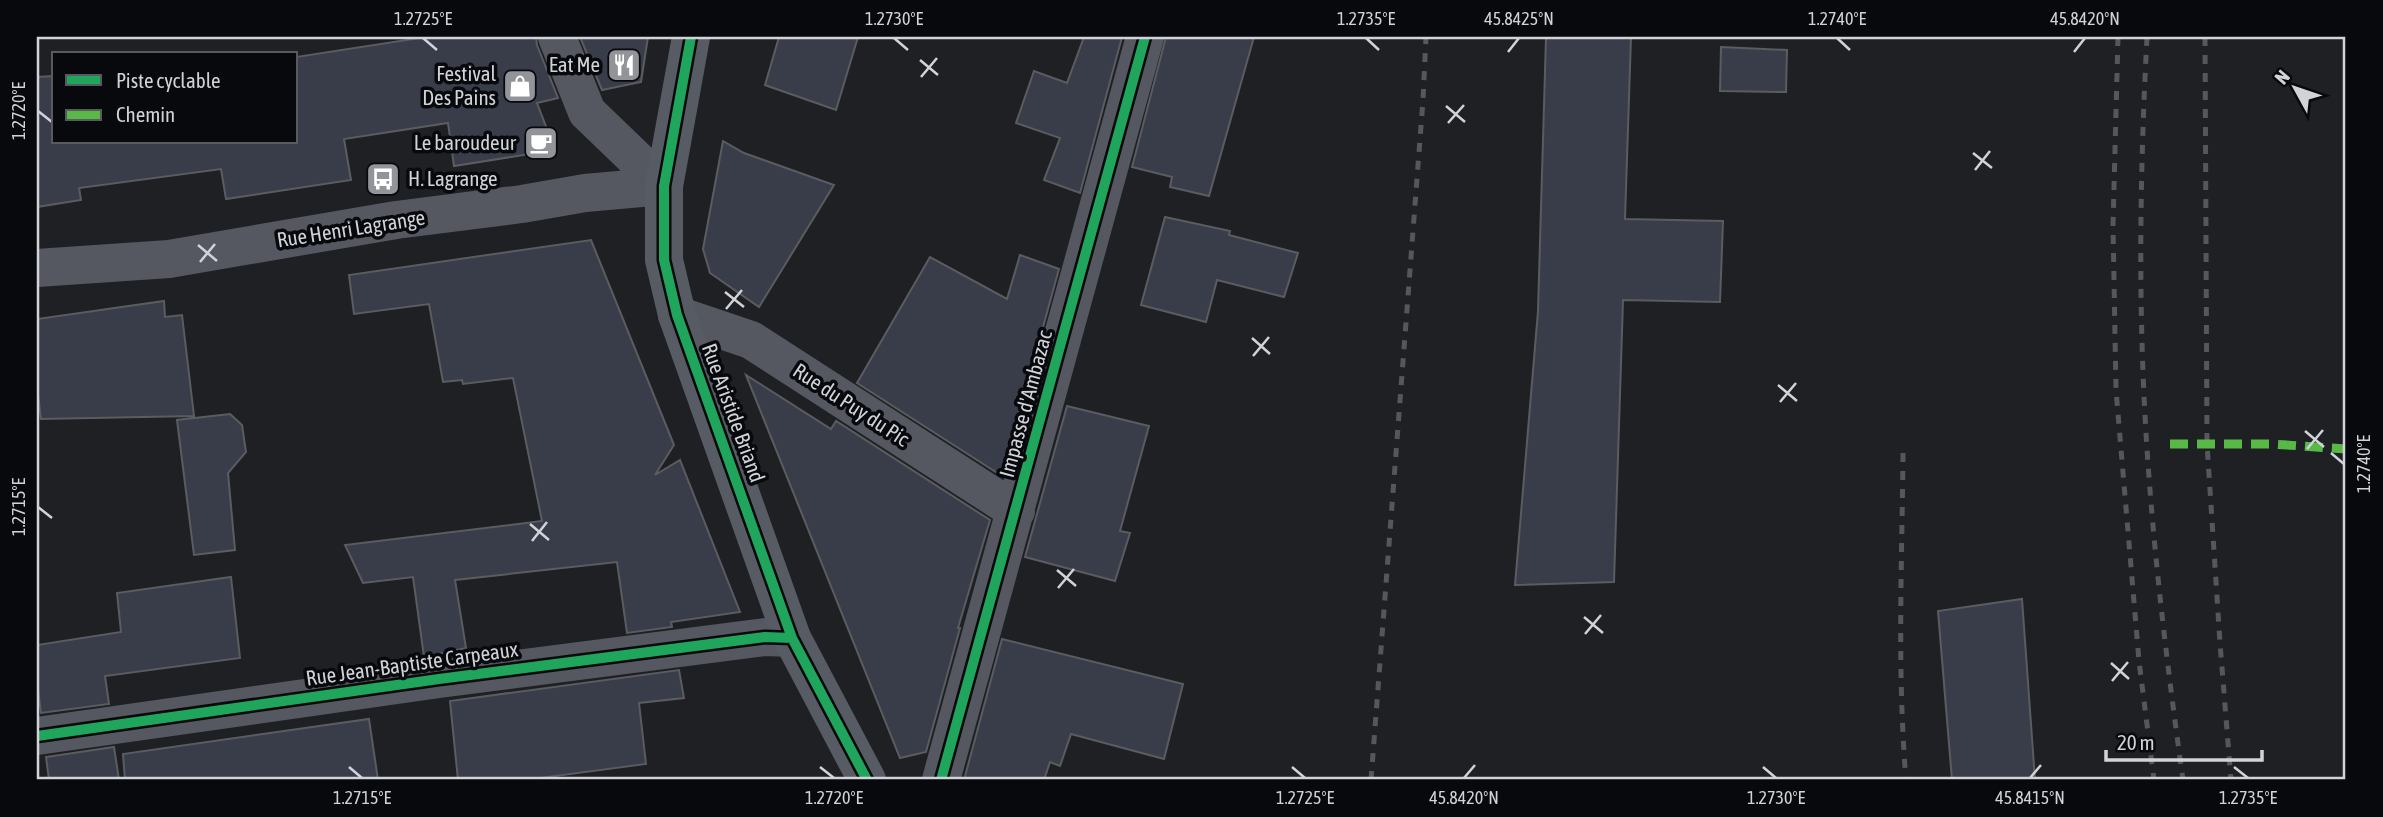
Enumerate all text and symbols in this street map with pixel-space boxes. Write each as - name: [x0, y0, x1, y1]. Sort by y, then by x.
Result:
- text: 1.2725°E: [394, 8, 452, 29]
- text: 1.2730°E: [865, 8, 923, 29]
- text: 1.2735°E: [1337, 8, 1395, 29]
- text: 45.8425°N: [1484, 8, 1554, 29]
- text: 1.2740°E: [1808, 8, 1866, 29]
- text: 45.8420°N: [2050, 8, 2120, 29]
- restaurant icon: Eat Me: [605, 46, 643, 84]
- legend: [52, 52, 298, 144]
- place label: Eat Me: [549, 52, 600, 76]
- north arrow: [2260, 52, 2330, 122]
- place label: Festival Des Pains: [422, 61, 496, 109]
- text: N: [2270, 66, 2294, 88]
- shop icon: Festival Des Pains: [501, 67, 539, 105]
- text: Piste cyclable: [116, 68, 221, 92]
- text: 1.2720°E: [8, 82, 29, 140]
- text: Chemin: [116, 102, 175, 126]
- cafe icon: Le baroudeur: [522, 124, 560, 162]
- place label: Le baroudeur: [414, 130, 517, 154]
- bus stop icon: H. Lagrange: [364, 160, 402, 198]
- place label: H. Lagrange: [408, 166, 498, 190]
- street label: Rue Henri Lagrange: [275, 204, 427, 252]
- street label: Impasse d'Ambazac: [994, 327, 1056, 480]
- street label: Rue Aristide Briand: [698, 340, 770, 485]
- street label: Rue du Puy du Pic: [789, 358, 914, 451]
- text: 1.2740°E: [2353, 435, 2374, 493]
- text: 1.2715°E: [8, 478, 29, 536]
- street label: Rue Jean-Baptiste Carpeaux: [304, 636, 520, 690]
- scale bar: [2106, 719, 2262, 763]
- text: 20 m: [2117, 730, 2155, 754]
- text: 1.2715°E: [333, 787, 391, 808]
- text: 1.2720°E: [805, 787, 863, 808]
- text: 1.2725°E: [1276, 787, 1334, 808]
- text: 45.8420°N: [1429, 787, 1499, 808]
- text: 1.2730°E: [1747, 787, 1805, 808]
- text: 45.8415°N: [1995, 787, 2065, 808]
- text: 1.2735°E: [2219, 787, 2277, 808]

